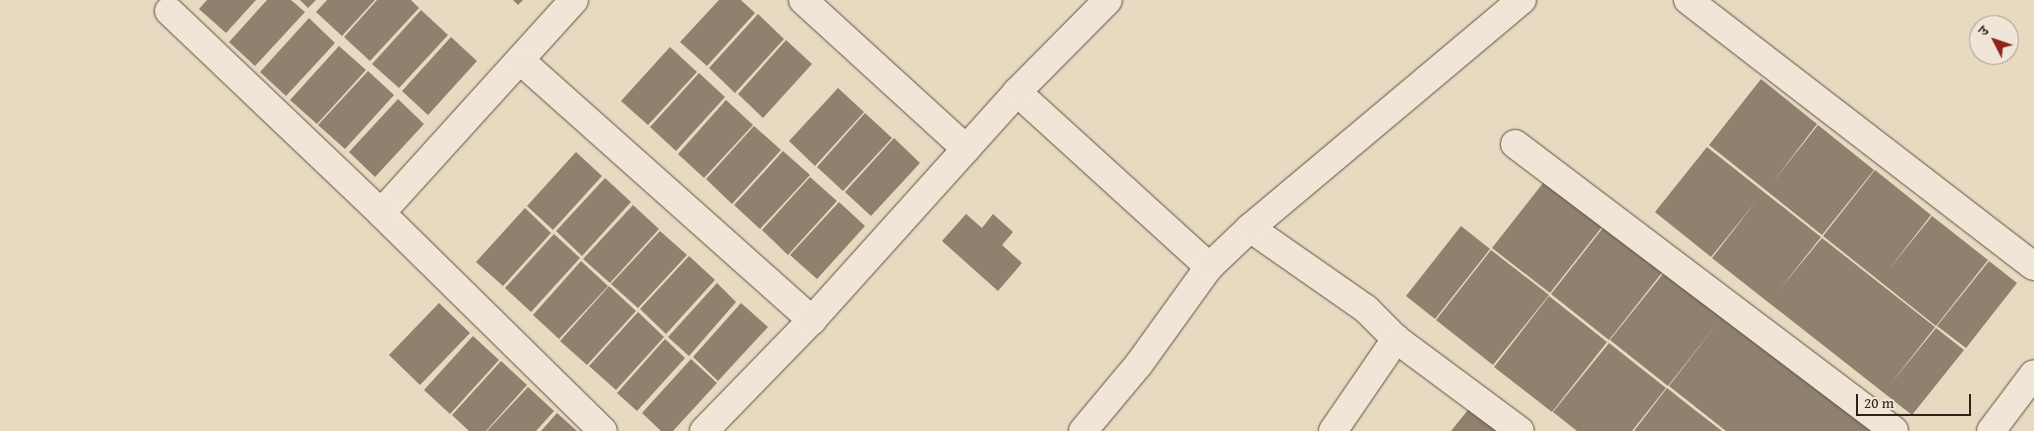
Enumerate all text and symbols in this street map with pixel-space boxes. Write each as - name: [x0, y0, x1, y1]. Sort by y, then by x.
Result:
- north arrow: [1969, 15, 2019, 65]
- text: उ: [1974, 22, 1993, 40]
- scale bar: [1859, 384, 1974, 416]
- text: 20 m: [1864, 392, 1894, 413]

